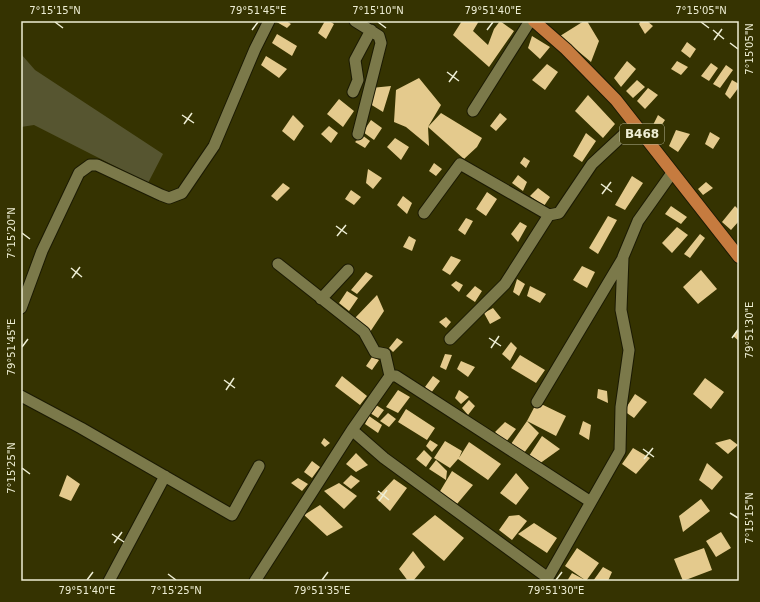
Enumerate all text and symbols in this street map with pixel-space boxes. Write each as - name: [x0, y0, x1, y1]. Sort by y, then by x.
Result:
- text: 7°15'15"N: [29, 5, 81, 16]
- text: 79°51'45"E: [230, 5, 286, 16]
- text: 7°15'10"N: [352, 5, 404, 16]
- text: 79°51'40"E: [465, 5, 521, 16]
- text: 7°15'05"N: [675, 5, 727, 16]
- text: 7°15'05"N: [744, 23, 755, 75]
- road number: B468: [620, 124, 664, 144]
- text: 7°15'20"N: [6, 207, 17, 259]
- text: 79°51'30"E: [744, 302, 755, 358]
- text: 79°51'45"E: [6, 319, 17, 375]
- text: 7°15'25"N: [6, 442, 17, 494]
- text: 7°15'15"N: [744, 492, 755, 544]
- text: 79°51'40"E: [59, 585, 115, 596]
- text: 7°15'25"N: [150, 585, 202, 596]
- text: 79°51'35"E: [294, 585, 350, 596]
- text: 79°51'30"E: [528, 585, 584, 596]

